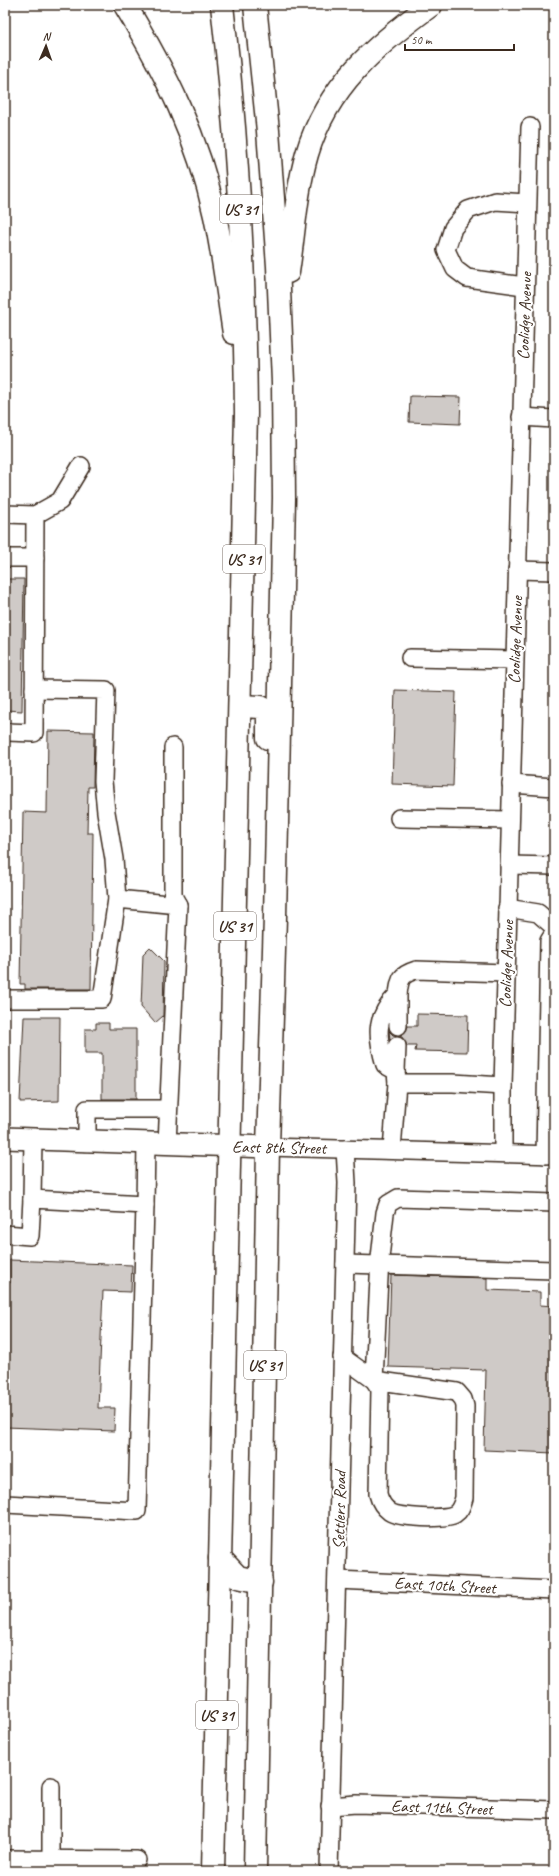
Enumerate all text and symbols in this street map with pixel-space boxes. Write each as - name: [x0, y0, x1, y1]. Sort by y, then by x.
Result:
- north arrow: [26, 26, 66, 66]
- scale bar: [405, 26, 514, 52]
- text: N: [43, 29, 52, 43]
- text: 50 m: [411, 32, 433, 48]
- road number: US 31: [220, 195, 262, 223]
- street label: Coolidge Avenue: [512, 270, 537, 360]
- road number: US 31: [223, 545, 265, 573]
- street label: Coolidge Avenue: [503, 594, 528, 684]
- road number: US 31: [214, 912, 256, 940]
- street label: Coolidge Avenue: [494, 918, 519, 1008]
- street label: East 8th Street: [232, 1136, 328, 1159]
- road number: US 31: [244, 1351, 286, 1379]
- street label: Settlers Road: [328, 1468, 351, 1549]
- street label: East 10th Street: [394, 1572, 499, 1599]
- road number: US 31: [196, 1701, 238, 1729]
- street label: East 11th Street: [391, 1795, 495, 1820]

